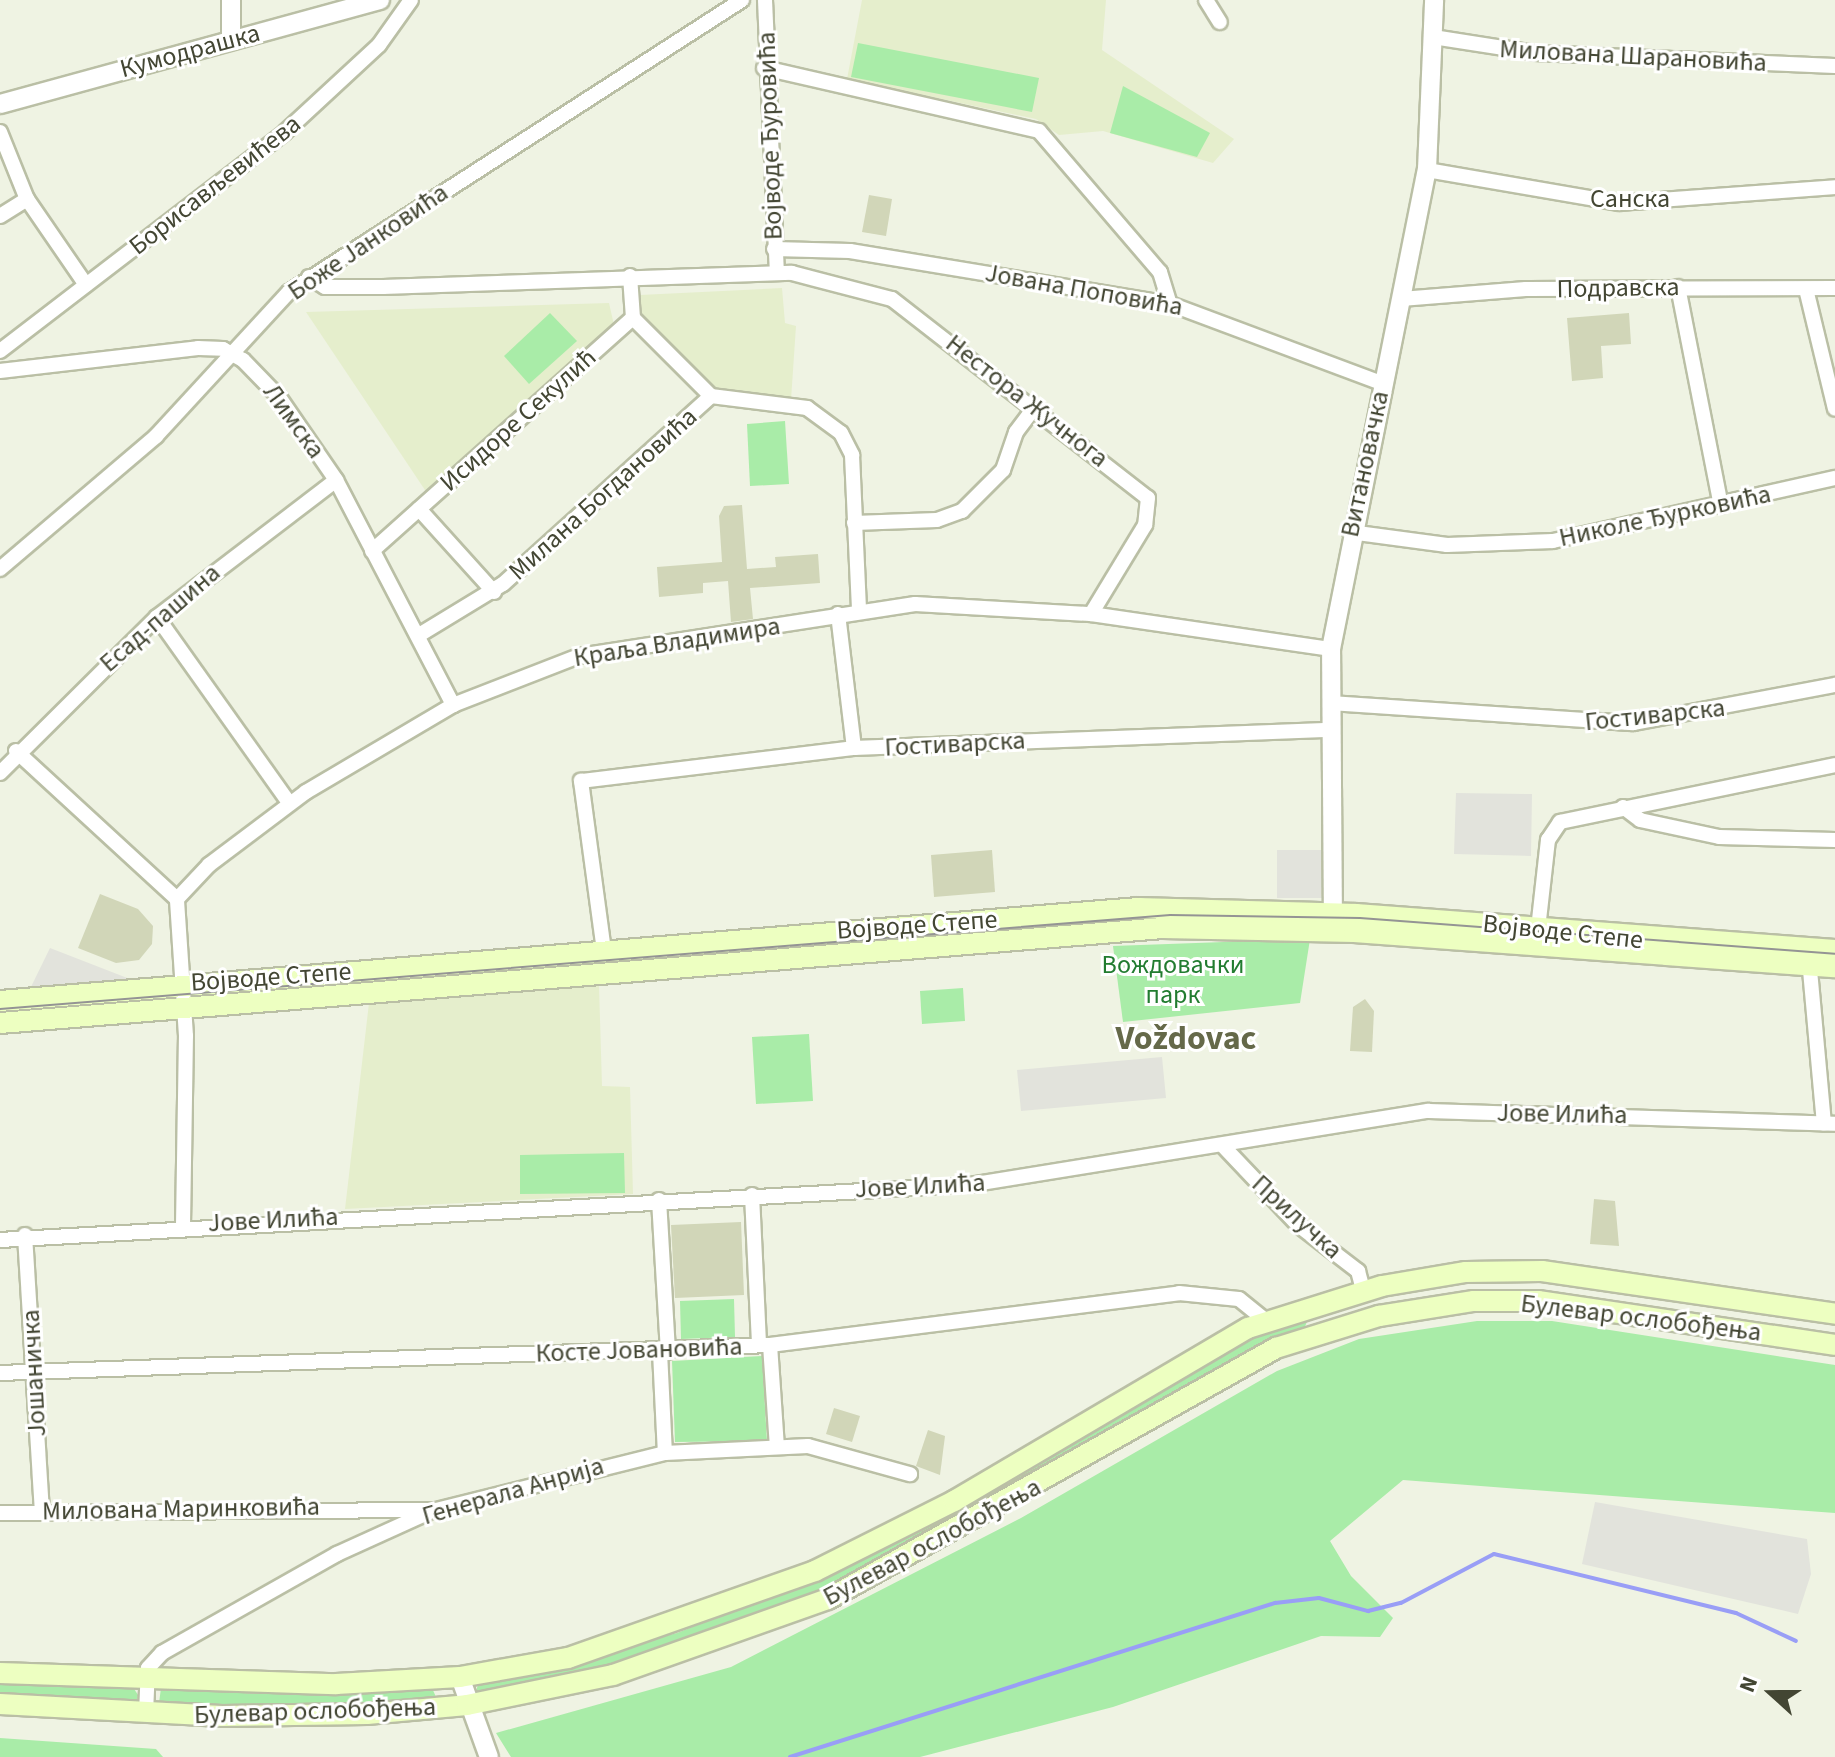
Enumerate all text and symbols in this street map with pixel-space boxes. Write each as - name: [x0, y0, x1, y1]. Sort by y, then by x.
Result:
- street label: Кумодрашка: [117, 17, 263, 85]
- street label: Војводе Ђуровића: [751, 31, 789, 241]
- street label: Милована Шарановића: [1499, 33, 1767, 79]
- street label: Борисављевићева: [123, 108, 307, 262]
- street label: Боже Јанковића: [282, 177, 454, 307]
- street label: Санска: [1590, 183, 1670, 215]
- street label: Јована Поповића: [983, 257, 1185, 323]
- street label: Подравска: [1556, 271, 1680, 305]
- street label: Нестора Жучнога: [939, 328, 1115, 474]
- street label: Исидоре Секулић: [434, 342, 602, 498]
- street label: Лимска: [256, 377, 332, 465]
- street label: Витановачка: [1334, 388, 1396, 540]
- street label: Милана Богдановића: [502, 401, 704, 587]
- street label: Николе Ђурковића: [1556, 478, 1774, 554]
- street label: Есад-пашина: [93, 557, 227, 679]
- street label: Краља Владимира: [571, 610, 783, 674]
- street label: Гостиварска: [1583, 692, 1727, 738]
- street label: Гостиварска: [884, 725, 1026, 763]
- street label: Војводе Степе: [836, 904, 998, 946]
- street label: Војводе Степе: [1481, 908, 1645, 956]
- park label: Вождовачки парк: [1102, 949, 1244, 1010]
- street label: Војводе Степе: [190, 956, 352, 998]
- district label: Voždovac: [1116, 1019, 1256, 1059]
- street label: Јове Илића: [1496, 1097, 1628, 1131]
- street label: Јове Илића: [854, 1167, 986, 1205]
- street label: Прилучка: [1245, 1168, 1349, 1266]
- street label: Јове Илића: [207, 1201, 339, 1239]
- street label: Булевар ослобођења: [1519, 1288, 1763, 1348]
- street label: Јошаничка: [15, 1309, 53, 1437]
- street label: Косте Јовановића: [535, 1331, 743, 1369]
- street label: Генерала Анрија: [419, 1450, 607, 1532]
- street label: Булевар ослобођења: [818, 1471, 1046, 1613]
- street label: Милована Маринковића: [42, 1491, 320, 1527]
- north arrow: [1731, 1653, 1811, 1733]
- text: N: [1731, 1672, 1766, 1697]
- street label: Булевар ослобођења: [194, 1691, 436, 1731]

